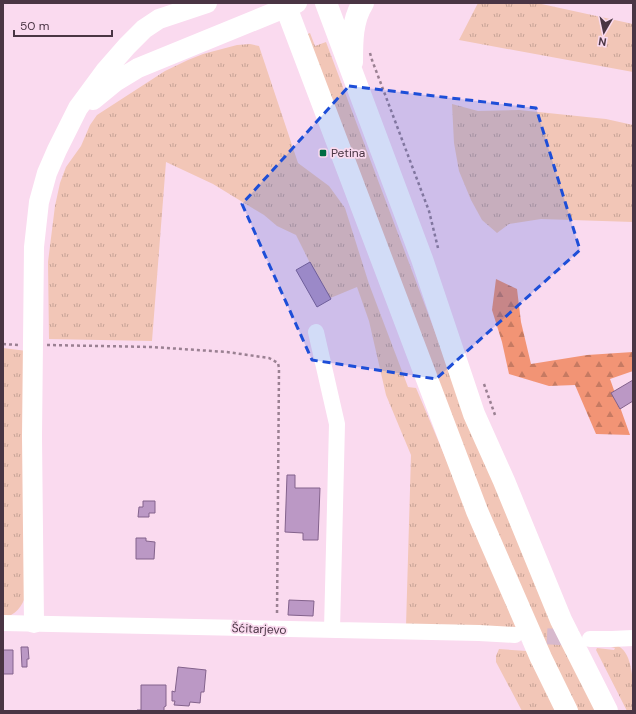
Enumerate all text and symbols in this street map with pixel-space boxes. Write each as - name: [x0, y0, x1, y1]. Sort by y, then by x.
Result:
- scale bar: [14, 12, 112, 38]
- north arrow: [584, 12, 624, 52]
- text: 50 m: [20, 18, 49, 34]
- text: N: [597, 34, 607, 49]
- place label: Petina: [331, 145, 365, 161]
- marker: Petina: [318, 148, 328, 158]
- street label: Šćitarjevo: [231, 620, 287, 638]

